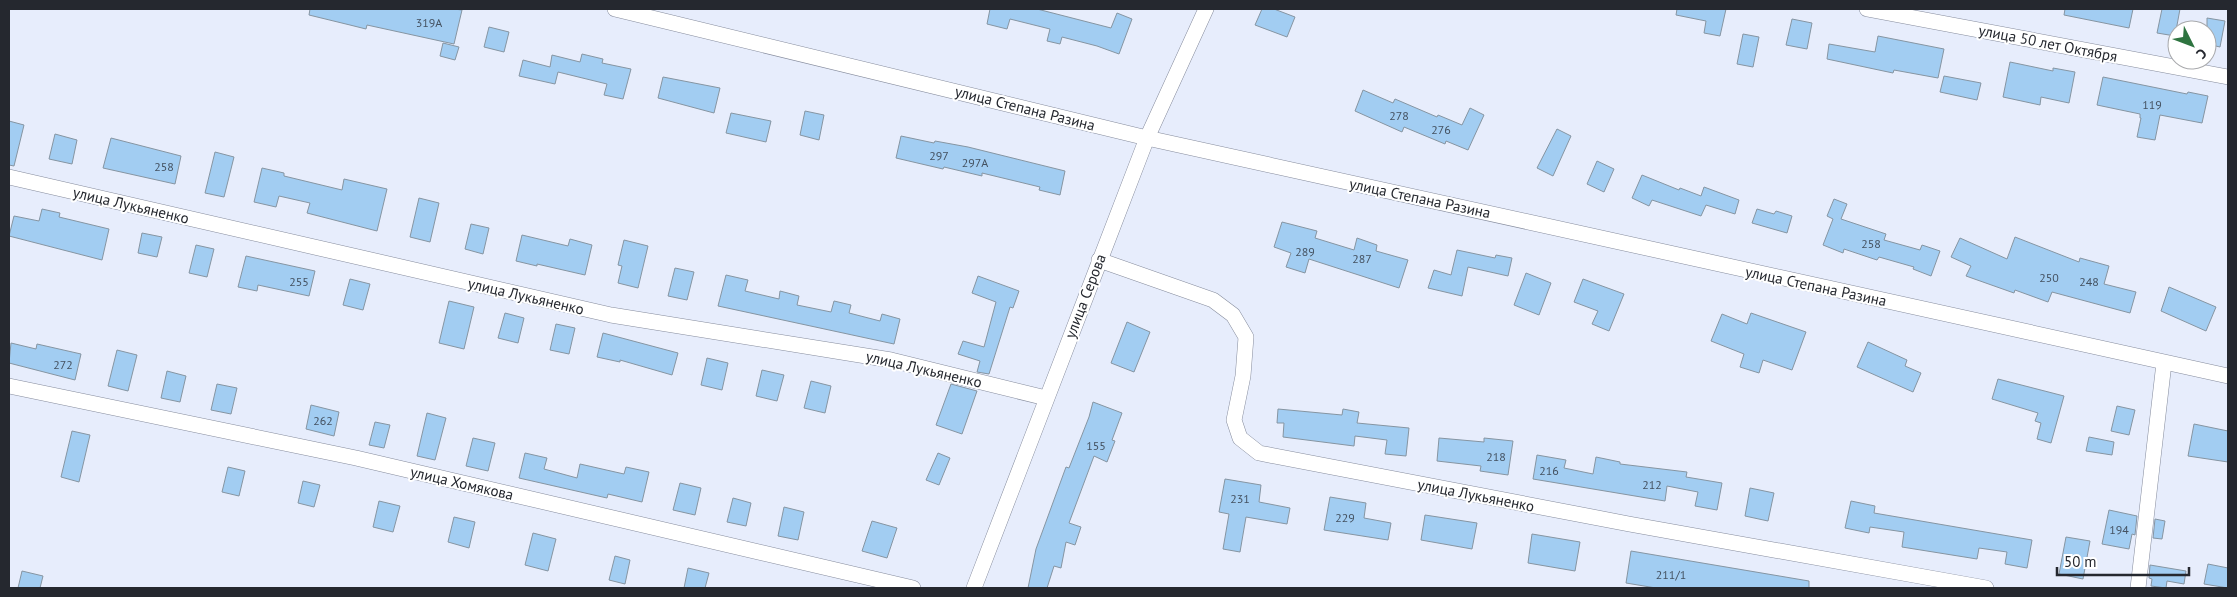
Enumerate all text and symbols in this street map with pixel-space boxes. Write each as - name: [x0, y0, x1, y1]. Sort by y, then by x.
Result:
- house number: 319А: [416, 15, 442, 30]
- street label: улица 50 лет Октября: [1977, 20, 2119, 66]
- north arrow: [2167, 20, 2217, 70]
- text: С: [2192, 45, 2211, 63]
- street label: улица Степана Разина: [953, 81, 1097, 135]
- house number: 119: [2142, 97, 2162, 112]
- house number: 278: [1389, 108, 1409, 123]
- house number: 276: [1431, 122, 1451, 137]
- house number: 297: [929, 148, 949, 163]
- house number: 297А: [962, 155, 988, 170]
- house number: 258: [154, 159, 174, 174]
- street label: улица Степана Разина: [1348, 174, 1492, 222]
- street label: улица Лукьяненко: [71, 182, 191, 228]
- house number: 258: [1861, 236, 1881, 251]
- house number: 289: [1295, 244, 1315, 259]
- street label: улица Серова: [1060, 251, 1110, 341]
- house number: 287: [1352, 251, 1372, 266]
- street label: улица Степана Разина: [1744, 262, 1888, 310]
- house number: 250: [2039, 270, 2059, 285]
- street label: улица Лукьяненко: [466, 273, 586, 319]
- house number: 255: [289, 274, 309, 289]
- house number: 248: [2079, 274, 2099, 289]
- street label: улица Лукьяненко: [864, 346, 984, 392]
- house number: 272: [53, 357, 73, 372]
- house number: 262: [313, 413, 333, 428]
- house number: 155: [1086, 438, 1106, 453]
- house number: 218: [1486, 449, 1506, 464]
- street label: улица Хомякова: [409, 462, 515, 504]
- house number: 216: [1539, 463, 1559, 478]
- street label: улица Лукьяненко: [1416, 474, 1536, 516]
- house number: 212: [1642, 477, 1662, 492]
- house number: 231: [1230, 491, 1250, 506]
- house number: 229: [1335, 510, 1355, 525]
- house number: 194: [2109, 522, 2129, 537]
- scale bar: [2057, 544, 2190, 576]
- text: 50 m: [2064, 552, 2097, 571]
- house number: 211/1: [1656, 567, 1686, 582]

